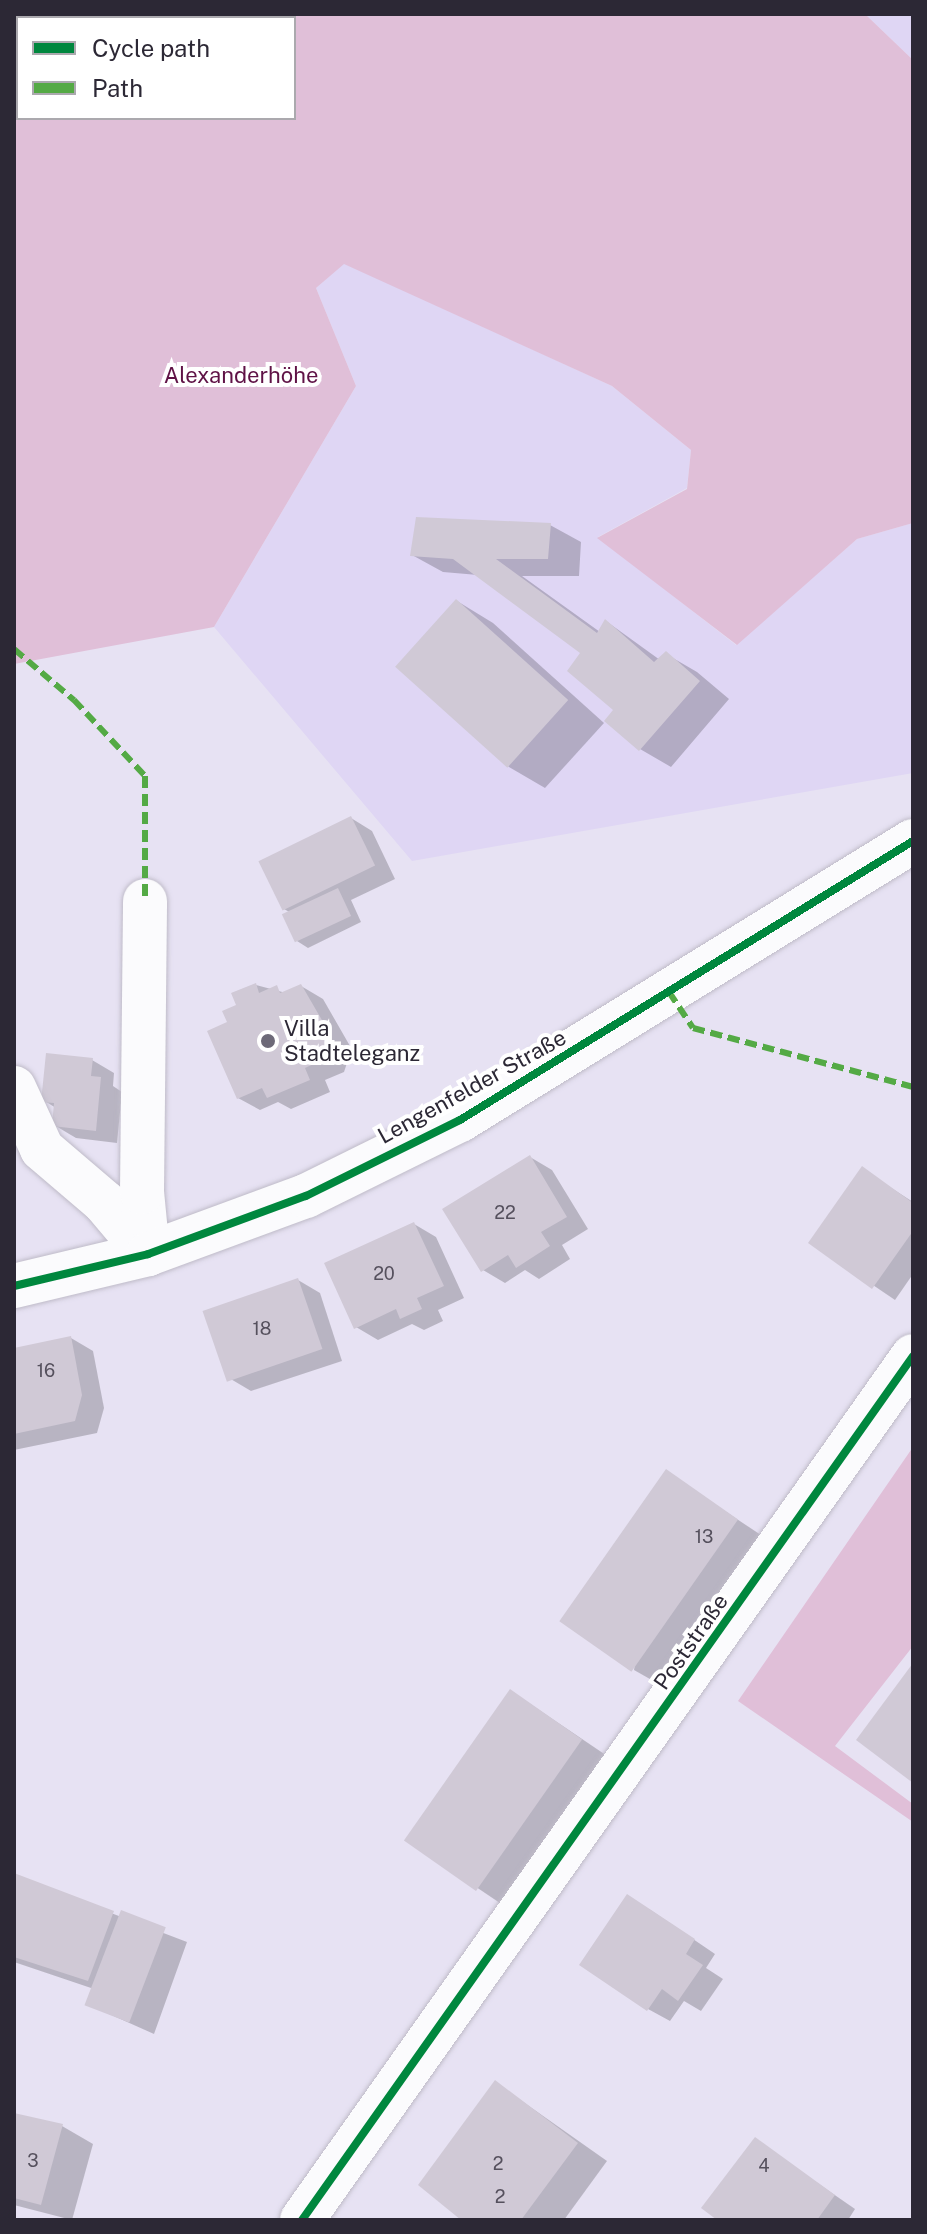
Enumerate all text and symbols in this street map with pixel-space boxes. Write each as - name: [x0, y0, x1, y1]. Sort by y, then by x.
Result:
- legend: [16, 16, 296, 120]
- text: Cycle path: [92, 34, 210, 62]
- text: Path: [92, 74, 143, 102]
- park label: Alexanderhöhe: [164, 363, 318, 389]
- place label: Villa Stadteleganz: [284, 1015, 420, 1066]
- street label: Lengenfelder Straße: [373, 1024, 571, 1150]
- marker: Villa Stadteleganz: [259, 1032, 277, 1050]
- house number: 22: [494, 1202, 516, 1224]
- house number: 20: [373, 1263, 395, 1285]
- house number: 18: [253, 1318, 271, 1340]
- house number: 16: [37, 1360, 55, 1382]
- house number: 13: [695, 1526, 713, 1548]
- street label: Poststraße: [648, 1589, 734, 1695]
- house number: 3: [27, 2150, 39, 2172]
- house number: 2: [493, 2153, 503, 2175]
- house number: 4: [758, 2155, 770, 2177]
- house number: 2: [495, 2186, 505, 2208]

